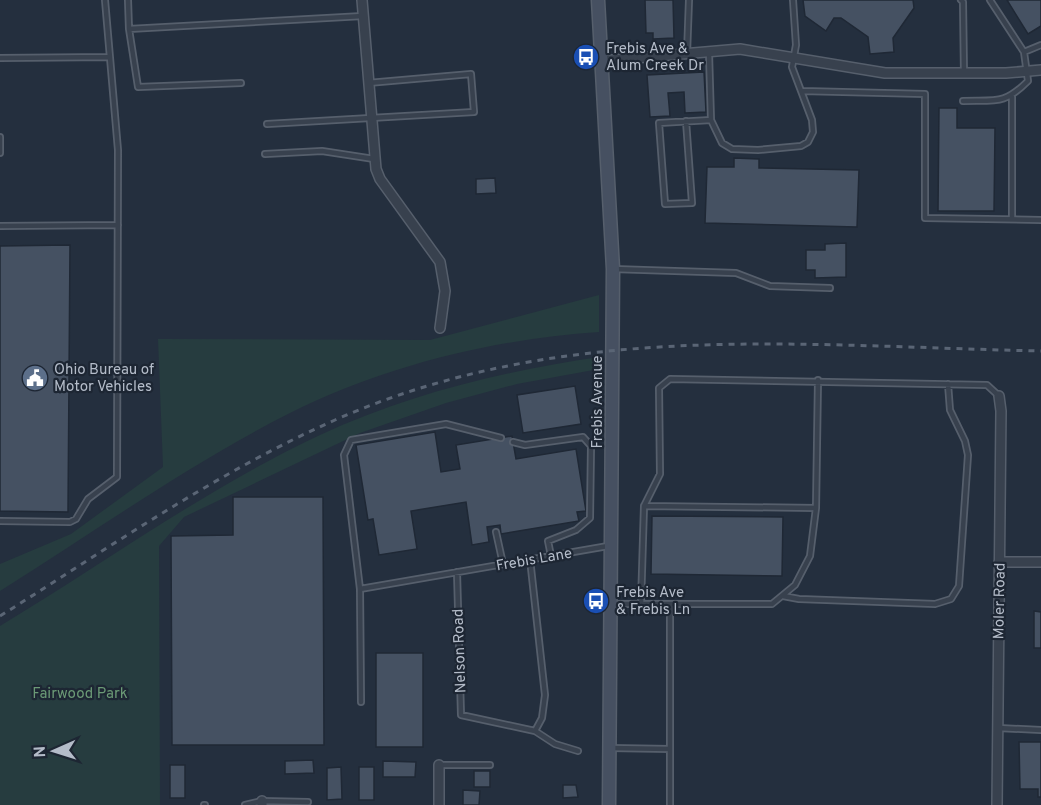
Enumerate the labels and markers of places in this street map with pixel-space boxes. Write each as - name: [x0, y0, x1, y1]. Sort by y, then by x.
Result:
- place label: Frebis Ave & Alum Creek Dr: [606, 40, 704, 76]
- bus stop icon: Frebis Ave & Alum Creek Dr: [571, 42, 601, 72]
- place label: Ohio Bureau of Motor Vehicles: [54, 361, 154, 397]
- public building icon: Ohio Bureau of Motor Vehicles: [20, 363, 50, 393]
- place label: Frebis Ave & Frebis Ln: [616, 584, 690, 620]
- bus stop icon: Frebis Ave & Frebis Ln: [581, 586, 611, 616]

